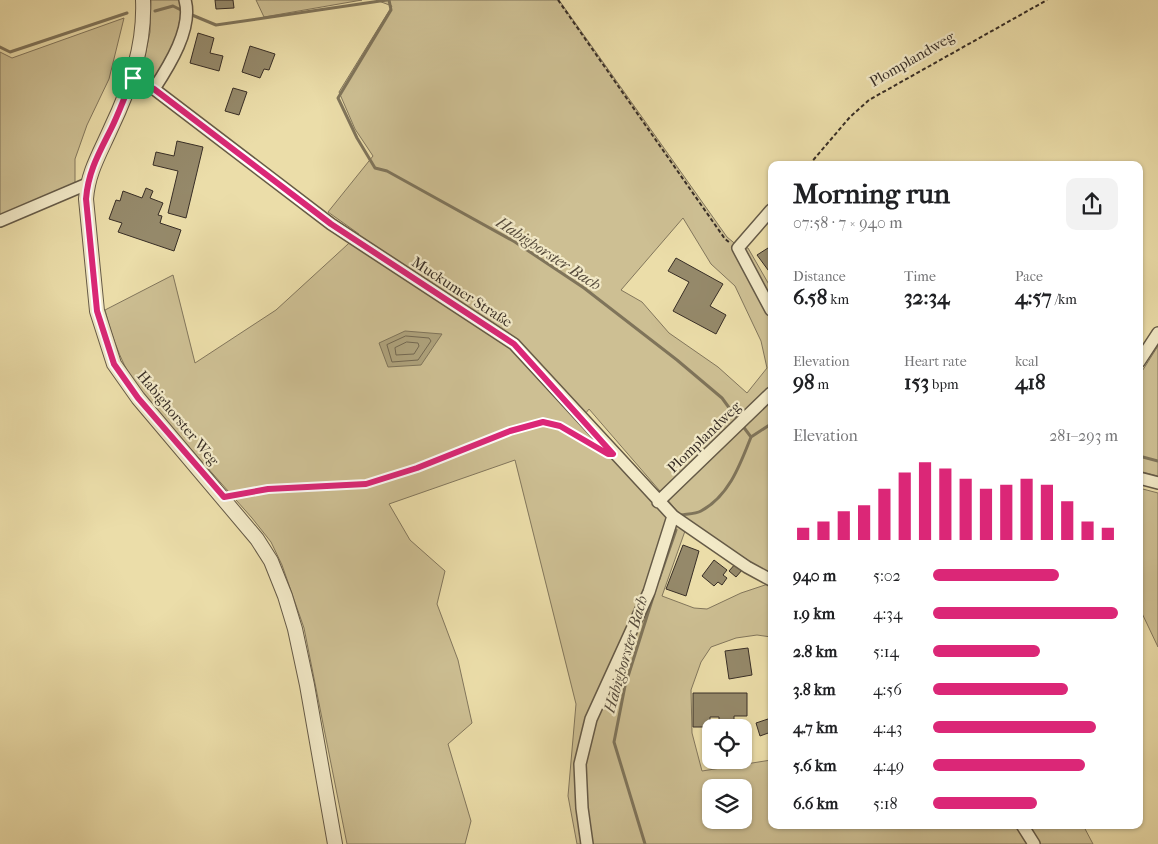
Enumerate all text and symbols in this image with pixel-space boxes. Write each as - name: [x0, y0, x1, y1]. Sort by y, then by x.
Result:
- street label: Plomplandweg: [866, 27, 959, 91]
- pin: [112, 57, 154, 99]
- icon: arrive: [119, 64, 147, 92]
- text: Morning run: [793, 177, 950, 210]
- button: share: [1066, 178, 1118, 230]
- water label: Habighorster Bach: [492, 212, 605, 294]
- text: 07:58 · 7 × 940 m: [793, 213, 903, 232]
- street label: Muckumer Straße: [408, 253, 516, 332]
- text: Distance: [793, 268, 846, 285]
- text: Time: [904, 268, 936, 285]
- text: Pace: [1015, 268, 1043, 285]
- text: 6.58: [793, 285, 827, 309]
- text: 32:34: [904, 285, 950, 309]
- text: 4:57: [1015, 285, 1052, 309]
- text: km: [827, 291, 849, 308]
- text: /km: [1052, 291, 1077, 308]
- text: Elevation: [793, 353, 850, 370]
- text: Heart rate: [904, 353, 967, 370]
- text: kcal: [1015, 353, 1039, 370]
- street label: Habighorster Weg: [133, 367, 224, 470]
- text: 98: [793, 370, 815, 394]
- text: 153: [904, 370, 929, 394]
- text: 418: [1015, 370, 1045, 394]
- text: m: [815, 376, 829, 393]
- text: bpm: [929, 376, 959, 393]
- street label: Plomplandweg: [664, 397, 745, 477]
- text: Elevation: [793, 426, 858, 445]
- text: 281–293 m: [1049, 426, 1118, 445]
- text: 940 m: [793, 566, 836, 585]
- text: 5:02: [873, 566, 901, 585]
- water label: Habighorster Bach: [599, 593, 651, 716]
- text: 1.9 km: [793, 604, 835, 623]
- text: 4:34: [873, 604, 902, 623]
- text: 2.8 km: [793, 642, 837, 661]
- text: 5:14: [873, 642, 899, 661]
- text: 3.8 km: [793, 680, 836, 699]
- text: 4:56: [873, 680, 902, 699]
- text: 4.7 km: [793, 718, 838, 737]
- text: 4:43: [873, 718, 902, 737]
- map controls: [702, 719, 752, 829]
- button: locate: [702, 719, 752, 769]
- text: 5.6 km: [793, 756, 837, 775]
- text: 4:49: [873, 756, 904, 775]
- button: layers: [702, 779, 752, 829]
- text: 6.6 km: [793, 794, 838, 813]
- text: 5:18: [873, 794, 898, 813]

